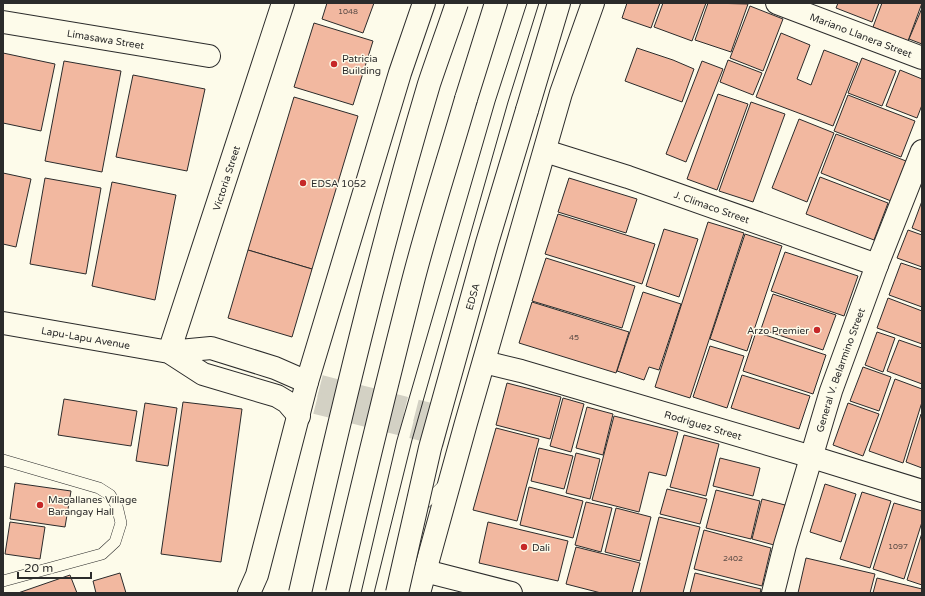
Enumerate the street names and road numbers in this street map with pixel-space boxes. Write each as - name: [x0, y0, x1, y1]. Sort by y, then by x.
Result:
- street label: Mariano Llanera Street: [808, 11, 914, 61]
- street label: Limasawa Street: [66, 28, 145, 52]
- street label: Victoria Street: [211, 144, 243, 212]
- street label: J. Climaco Street: [672, 189, 751, 227]
- street label: EDSA: [464, 282, 483, 312]
- street label: General V. Belarmino Street: [814, 306, 868, 434]
- street label: Lapu-Lapu Avenue: [40, 325, 131, 352]
- street label: Rodriguez Street: [663, 409, 743, 443]

